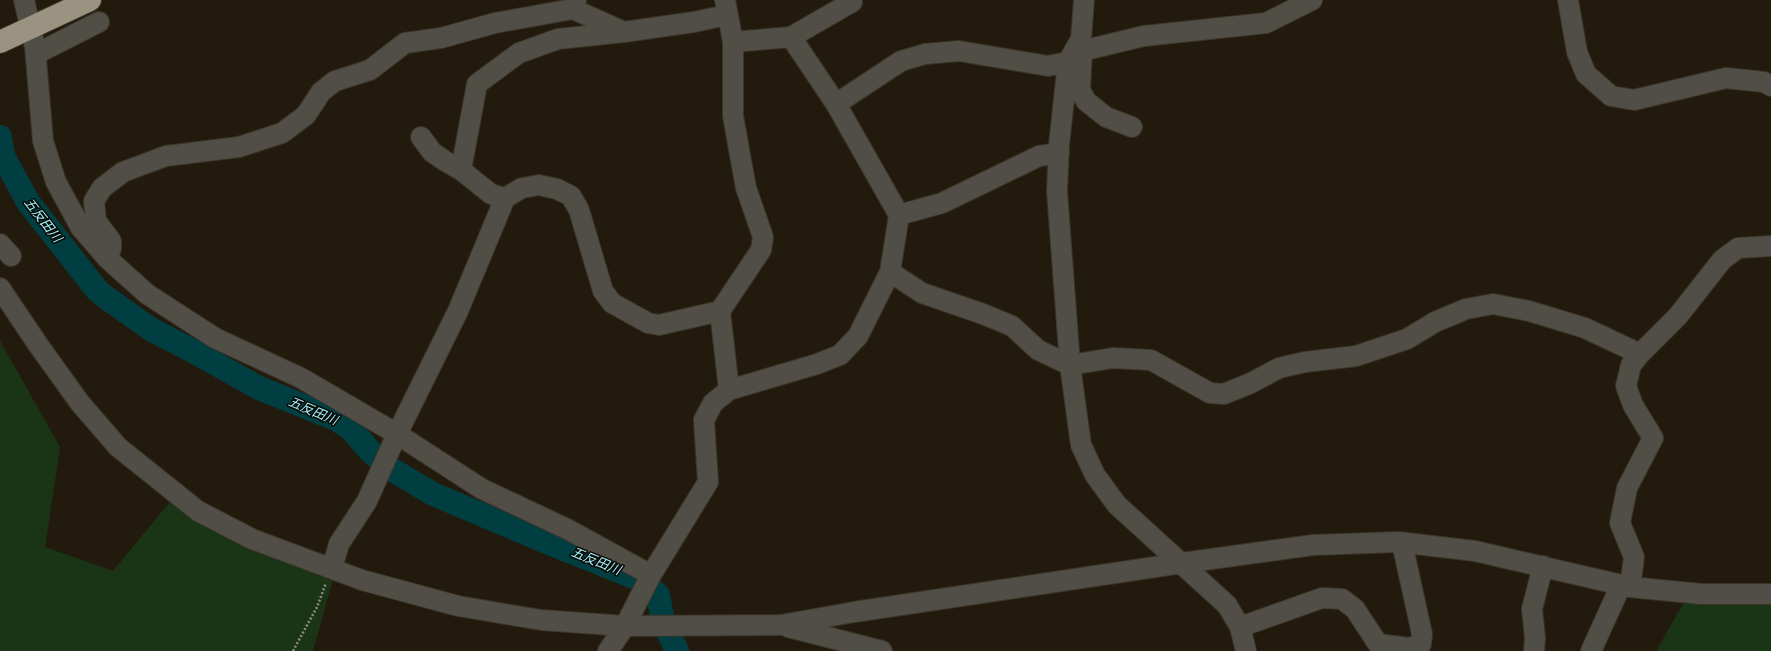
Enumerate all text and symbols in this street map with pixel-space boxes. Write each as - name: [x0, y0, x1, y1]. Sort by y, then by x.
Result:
- water label: 五反田川: [21, 195, 65, 245]
- water label: 五反田川: [286, 394, 340, 428]
- water label: 五反田川: [569, 544, 623, 578]

